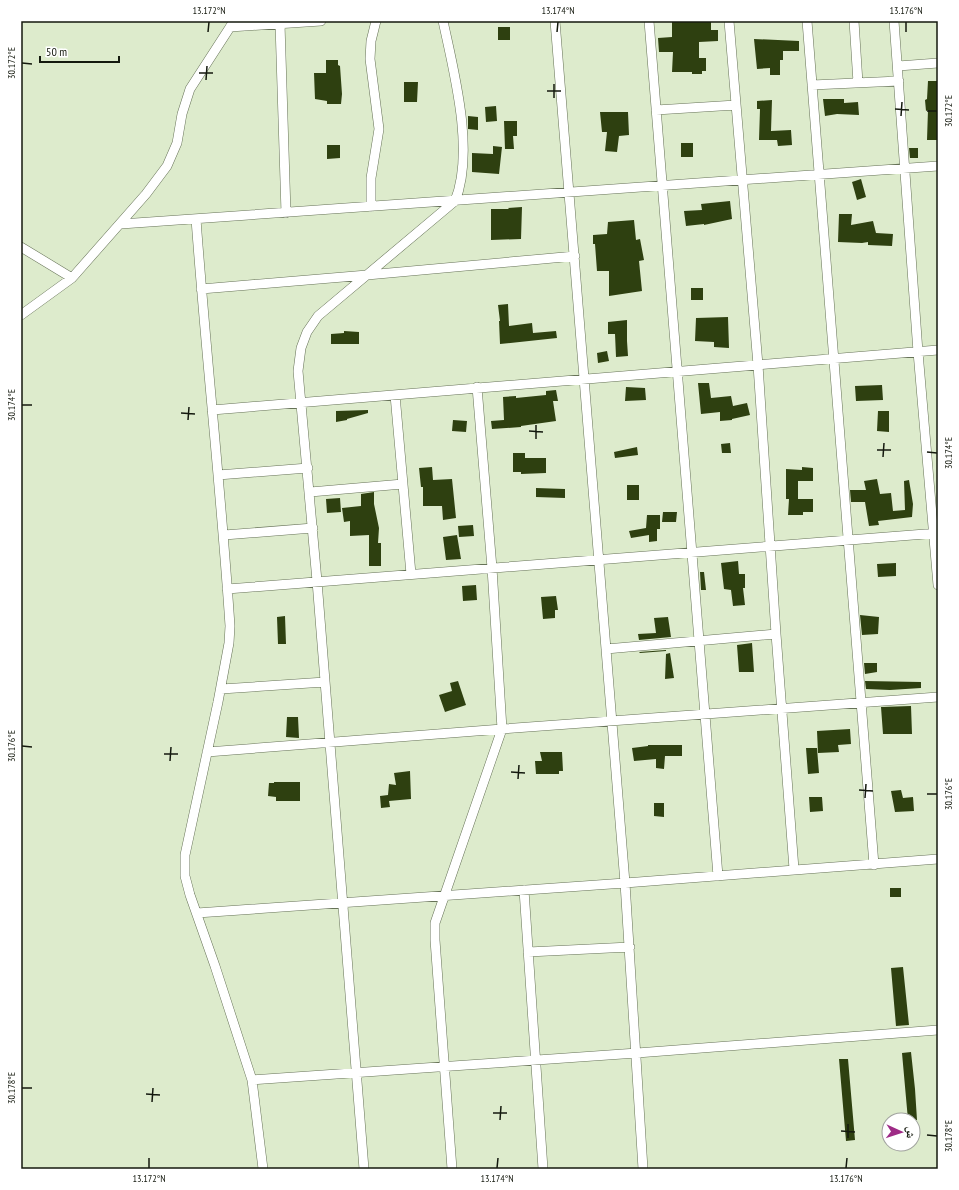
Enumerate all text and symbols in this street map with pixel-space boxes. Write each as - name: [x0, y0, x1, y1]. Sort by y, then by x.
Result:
- text: 13.172°N: [192, 4, 226, 17]
- text: 13.174°N: [541, 4, 575, 17]
- text: 13.176°N: [889, 4, 923, 17]
- scale bar: [40, 38, 119, 64]
- text: 50 m: [46, 44, 67, 59]
- text: 30.172°E: [5, 47, 18, 79]
- text: 30.172°E: [942, 95, 955, 127]
- text: 30.174°E: [5, 389, 18, 421]
- text: 30.174°E: [942, 437, 955, 469]
- text: 30.176°E: [5, 730, 18, 762]
- text: 30.176°E: [942, 778, 955, 810]
- text: 30.178°E: [5, 1072, 18, 1104]
- north arrow: [881, 1112, 921, 1152]
- text: 30.178°E: [942, 1120, 955, 1152]
- text: ش: [903, 1126, 918, 1139]
- text: 13.172°N: [132, 1172, 166, 1185]
- text: 13.174°N: [480, 1172, 514, 1185]
- text: 13.176°N: [829, 1172, 863, 1185]

